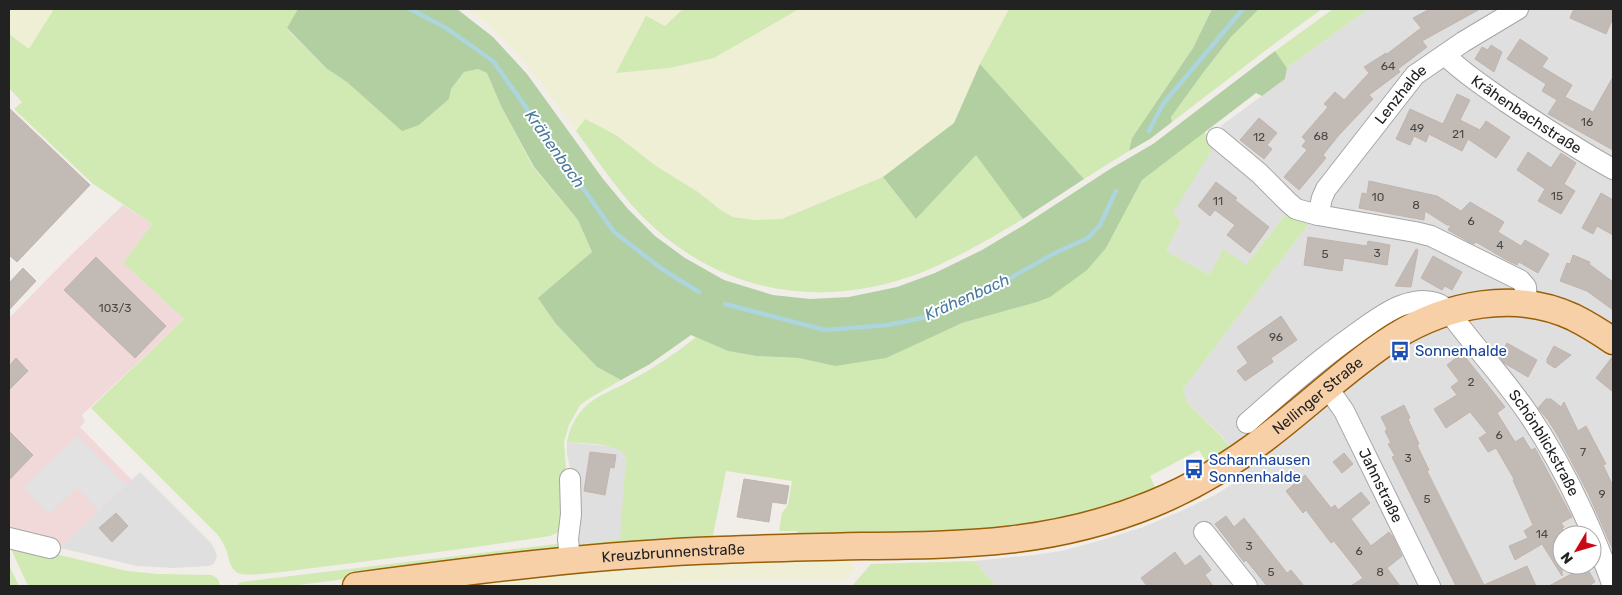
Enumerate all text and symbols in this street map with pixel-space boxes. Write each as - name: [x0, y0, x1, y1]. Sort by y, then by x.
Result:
- house number: 64: [1381, 59, 1396, 73]
- street label: Lenzhalde: [1371, 61, 1430, 128]
- street label: Krähenbachstraße: [1468, 71, 1585, 158]
- water label: Krähenbach: [521, 106, 589, 192]
- house number: 16: [1581, 115, 1593, 129]
- house number: 49: [1410, 121, 1424, 135]
- house number: 21: [1452, 127, 1464, 141]
- house number: 68: [1314, 129, 1328, 143]
- house number: 12: [1253, 130, 1265, 144]
- house number: 15: [1551, 189, 1563, 203]
- house number: 10: [1372, 190, 1384, 204]
- house number: 11: [1213, 194, 1223, 208]
- house number: 8: [1412, 198, 1420, 212]
- house number: 6: [1467, 214, 1475, 228]
- house number: 4: [1496, 238, 1504, 252]
- house number: 3: [1373, 246, 1381, 260]
- house number: 5: [1321, 247, 1329, 261]
- water label: Krähenbach: [922, 270, 1012, 324]
- house number: 103/3: [99, 301, 131, 315]
- house number: 96: [1269, 330, 1283, 344]
- bus stop icon: Sonnenhalde: [1389, 340, 1411, 362]
- place label: Sonnenhalde: [1415, 342, 1507, 360]
- street label: Nellinger Straße: [1269, 353, 1367, 438]
- house number: 2: [1467, 375, 1475, 389]
- street label: Schönblickstraße: [1505, 386, 1583, 499]
- house number: 6: [1495, 428, 1503, 442]
- street label: Jahnstraße: [1355, 445, 1406, 526]
- house number: 7: [1580, 445, 1586, 459]
- place label: Scharnhausen Sonnenhalde: [1209, 451, 1310, 486]
- house number: 3: [1404, 451, 1412, 465]
- bus stop icon: Scharnhausen Sonnenhalde: [1183, 458, 1205, 480]
- house number: 9: [1598, 487, 1606, 501]
- house number: 5: [1423, 492, 1431, 506]
- north arrow: [1552, 525, 1602, 575]
- house number: 14: [1536, 527, 1549, 541]
- house number: 3: [1245, 539, 1253, 553]
- street label: Kreuzbrunnenstraße: [601, 540, 745, 566]
- house number: 6: [1355, 544, 1363, 558]
- text: N: [1557, 548, 1577, 567]
- house number: 5: [1267, 565, 1275, 579]
- house number: 8: [1376, 565, 1384, 579]

